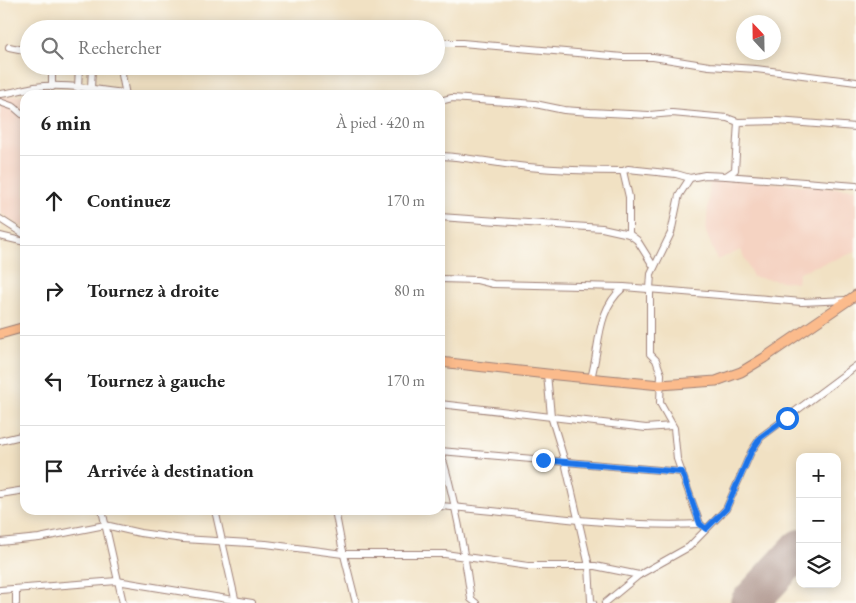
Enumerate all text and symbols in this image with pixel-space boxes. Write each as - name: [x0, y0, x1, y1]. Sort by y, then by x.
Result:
- north arrow: [736, 15, 781, 60]
- search box: [20, 20, 445, 75]
- icon: search: [38, 34, 66, 62]
- text: Rechercher: [78, 35, 161, 60]
- text: 6 min: [40, 109, 91, 136]
- text: À pied · 420 m: [336, 112, 425, 133]
- icon: ahead: [40, 187, 68, 215]
- text: Continuez: [87, 188, 171, 213]
- text: 170 m: [386, 190, 425, 211]
- icon: right: [40, 277, 68, 305]
- text: Tournez à droite: [87, 278, 219, 303]
- text: 80 m: [394, 280, 425, 301]
- icon: left: [40, 367, 68, 395]
- text: Tournez à gauche: [87, 368, 225, 393]
- text: 170 m: [386, 370, 425, 391]
- route start: [776, 407, 799, 430]
- route end: [532, 449, 555, 472]
- map controls: [796, 453, 841, 588]
- button: +: [796, 453, 841, 498]
- icon: arrive: [40, 457, 68, 485]
- text: Arrivée à destination: [87, 458, 254, 483]
- button: −: [796, 498, 841, 543]
- button: layers: [796, 543, 841, 588]

